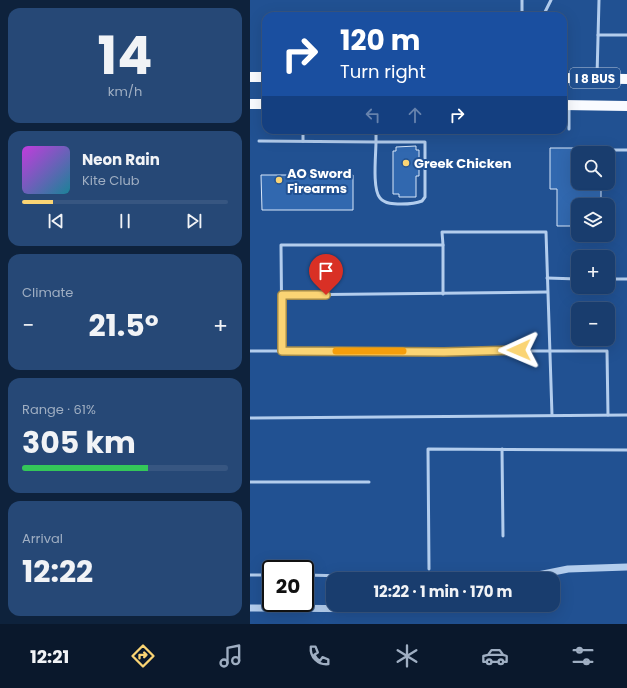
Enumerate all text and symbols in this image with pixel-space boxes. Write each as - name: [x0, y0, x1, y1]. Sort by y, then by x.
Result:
- text: 14: [98, 19, 152, 92]
- text: 120 m: [340, 21, 420, 60]
- icon: right: [274, 28, 326, 80]
- text: Turn right: [340, 59, 426, 84]
- road number: I 8 BUS: [570, 68, 620, 88]
- text: km/h: [108, 82, 142, 101]
- icon: left: [362, 104, 384, 126]
- icon: ahead: [404, 104, 426, 126]
- icon: right: [446, 104, 468, 126]
- map controls: [571, 146, 615, 346]
- button: search: [571, 146, 615, 190]
- text: Neon Rain: [82, 149, 160, 170]
- place label: Greek Chicken: [414, 154, 512, 173]
- marker: Greek Chicken: [401, 158, 411, 168]
- place label: AO Sword Firearms: [287, 164, 352, 198]
- text: Kite Club: [82, 171, 140, 190]
- marker: AO Sword Firearms: [274, 175, 284, 185]
- button: layers: [571, 198, 615, 242]
- icon: previous: [45, 210, 67, 232]
- icon: pause: [114, 210, 136, 232]
- icon: next: [183, 210, 205, 232]
- button: +: [571, 250, 615, 294]
- pin: [309, 254, 343, 295]
- icon: arrive: [315, 260, 337, 282]
- text: Climate: [22, 283, 73, 302]
- button: −: [571, 302, 615, 346]
- text: 21.5°: [88, 304, 159, 347]
- text: −: [22, 310, 34, 341]
- text: +: [213, 310, 228, 341]
- position arrow: [498, 329, 540, 371]
- text: Range · 61%: [22, 400, 96, 419]
- text: 305 km: [22, 421, 136, 464]
- text: Arrival: [22, 529, 63, 548]
- text: 12:22: [22, 550, 93, 593]
- speed limit sign: 20: [262, 560, 314, 612]
- text: 12:22 · 1 min · 170 m: [373, 581, 513, 602]
- icon: directions: [129, 642, 157, 670]
- icon: music: [217, 642, 245, 670]
- icon: phone: [305, 642, 333, 670]
- icon: climate: [393, 642, 421, 670]
- icon: car: [481, 642, 509, 670]
- icon: filters: [569, 642, 597, 670]
- text: 12:21: [30, 644, 69, 669]

